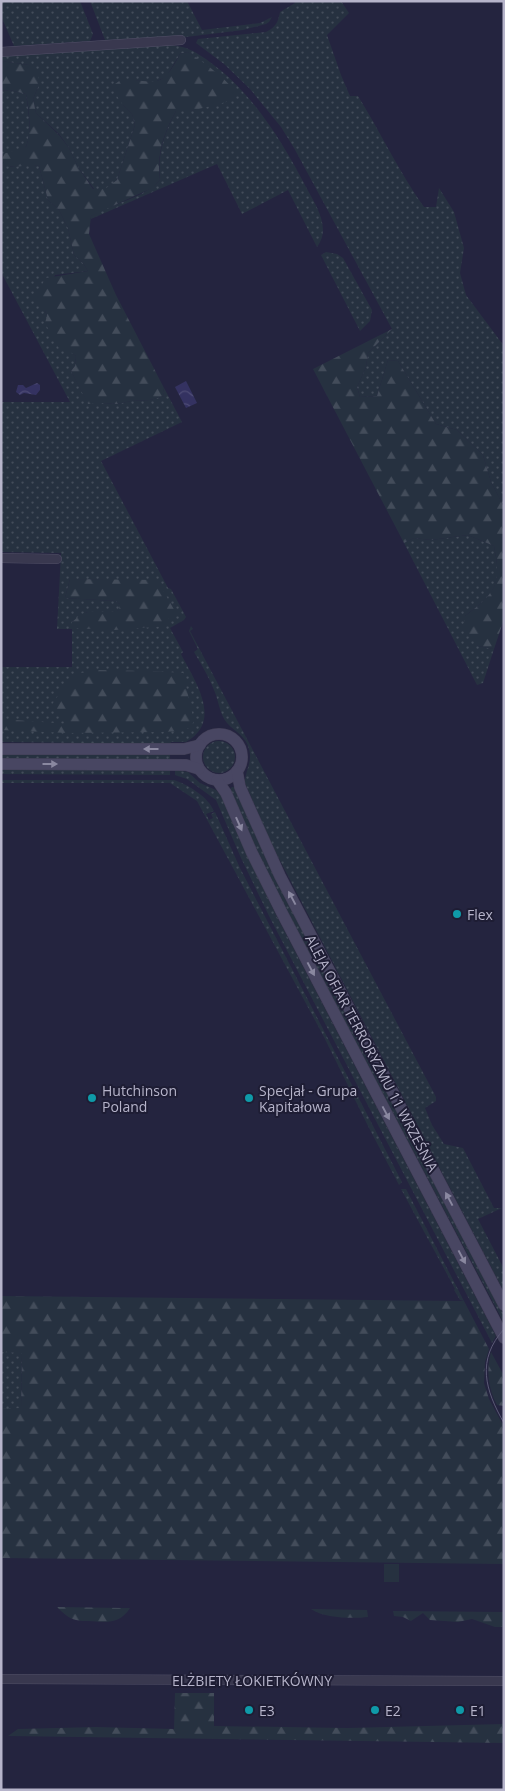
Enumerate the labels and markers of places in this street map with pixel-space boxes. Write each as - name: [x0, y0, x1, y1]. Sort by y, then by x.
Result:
- place label: Flex: [467, 905, 494, 924]
- marker: Flex: [451, 908, 463, 920]
- place label: Hutchinson Poland: [102, 1081, 177, 1116]
- place label: Specjał - Grupa Kapitałowa: [259, 1081, 357, 1116]
- marker: Hutchinson Poland: [86, 1092, 98, 1104]
- marker: Specjał - Grupa Kapitałowa: [243, 1092, 255, 1104]
- place label: E3: [259, 1701, 275, 1720]
- place label: E2: [385, 1701, 401, 1720]
- place label: E1: [470, 1701, 486, 1720]
- marker: E3: [243, 1704, 255, 1716]
- marker: E2: [369, 1704, 381, 1716]
- marker: E1: [454, 1704, 466, 1716]

